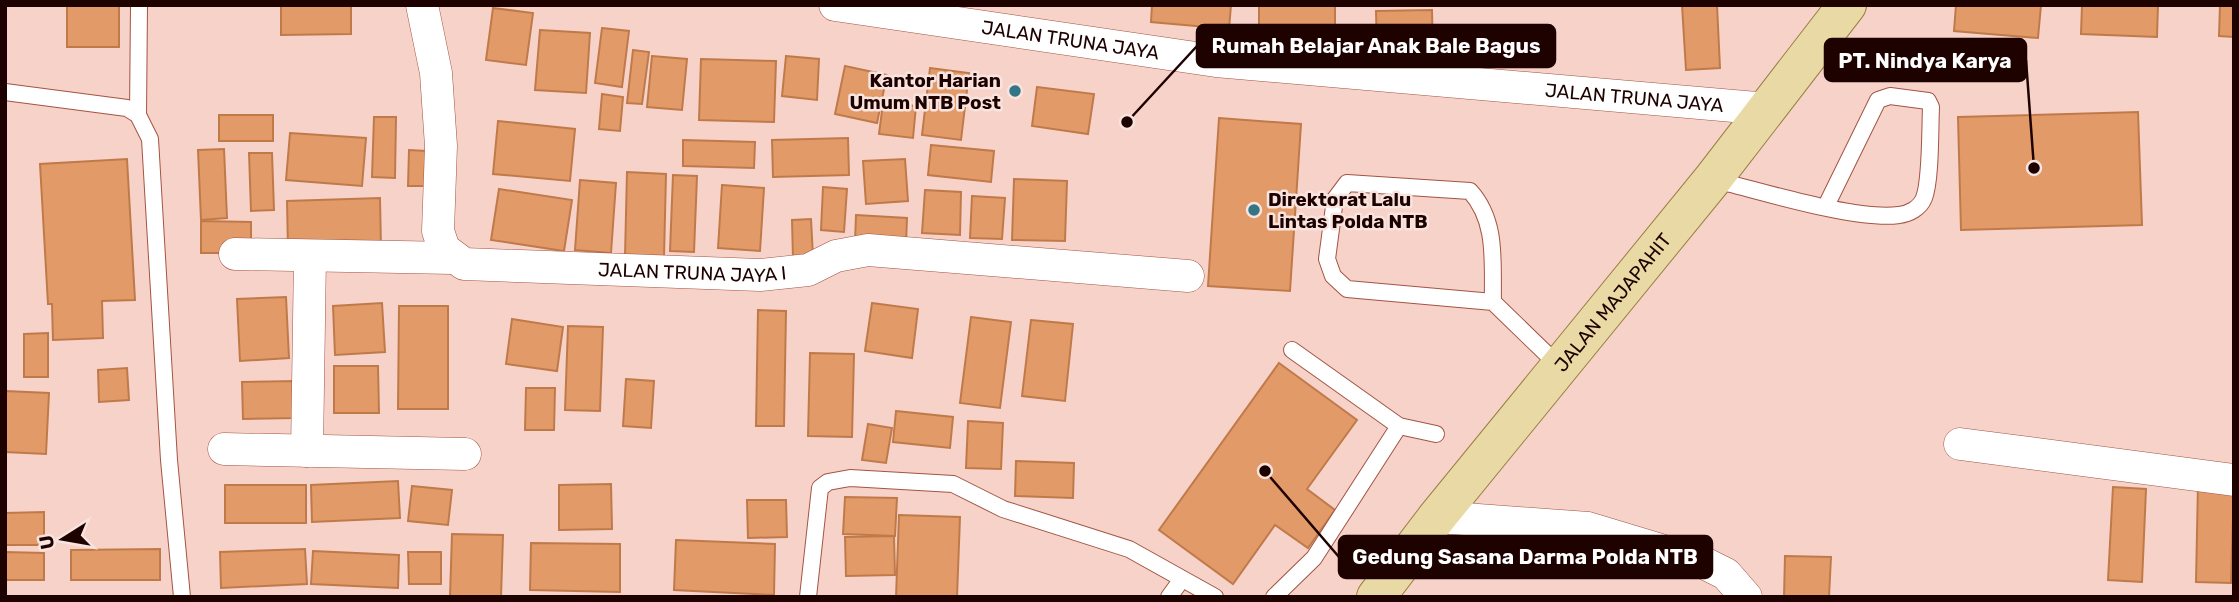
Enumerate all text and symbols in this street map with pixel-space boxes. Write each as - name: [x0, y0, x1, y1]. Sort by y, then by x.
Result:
- street label: JALAN TRUNA JAYA: [980, 16, 1161, 65]
- callout: Rumah Belajar Anak Bale Bagus: [1197, 25, 1555, 67]
- text: Rumah Belajar Anak Bale Bagus: [1211, 33, 1541, 58]
- callout: PT. Nindya Karya: [1825, 39, 2026, 81]
- text: PT. Nindya Karya: [1838, 48, 2012, 73]
- place label: Kantor Harian Umum NTB Post: [849, 69, 1001, 114]
- street label: JALAN TRUNA JAYA: [1544, 79, 1725, 117]
- marker: Kantor Harian Umum NTB Post: [1007, 83, 1023, 99]
- place label: Direktorat Lalu Lintas Polda NTB: [1268, 188, 1428, 233]
- marker: Direktorat Lalu Lintas Polda NTB: [1246, 202, 1262, 218]
- street label: JALAN MAJAPAHIT: [1549, 229, 1676, 376]
- street label: JALAN TRUNA JAYA I: [598, 258, 788, 287]
- north arrow: [28, 504, 98, 574]
- text: U: [34, 533, 59, 551]
- callout: Gedung Sasana Darma Polda NTB: [1339, 536, 1712, 578]
- text: Gedung Sasana Darma Polda NTB: [1352, 544, 1698, 569]

